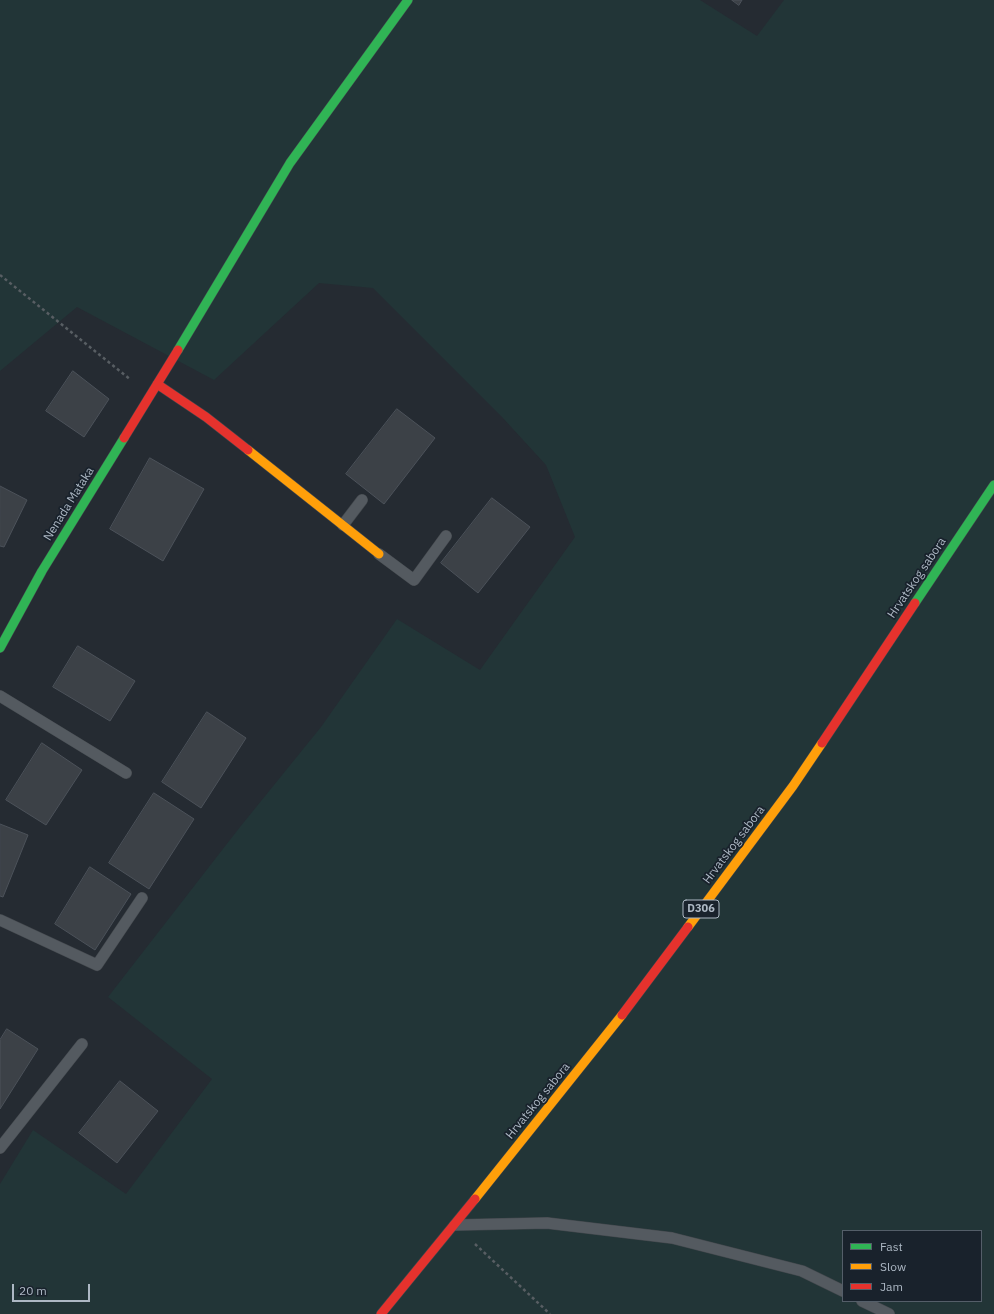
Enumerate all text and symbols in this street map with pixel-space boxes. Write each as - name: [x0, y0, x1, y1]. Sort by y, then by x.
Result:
- street label: Nenada Mataka: [41, 465, 97, 543]
- street label: Hrvatskog sabora: [885, 535, 949, 621]
- street label: Hrvatskog sabora: [700, 803, 768, 887]
- road number: D306: [683, 900, 719, 918]
- street label: Hrvatskog sabora: [503, 1060, 573, 1142]
- legend: [842, 1230, 982, 1302]
- text: Fast: [880, 1239, 903, 1254]
- text: Slow: [880, 1259, 906, 1274]
- scale bar: [14, 1276, 92, 1302]
- text: Jam: [880, 1279, 903, 1294]
- text: 20 m: [19, 1283, 47, 1298]

